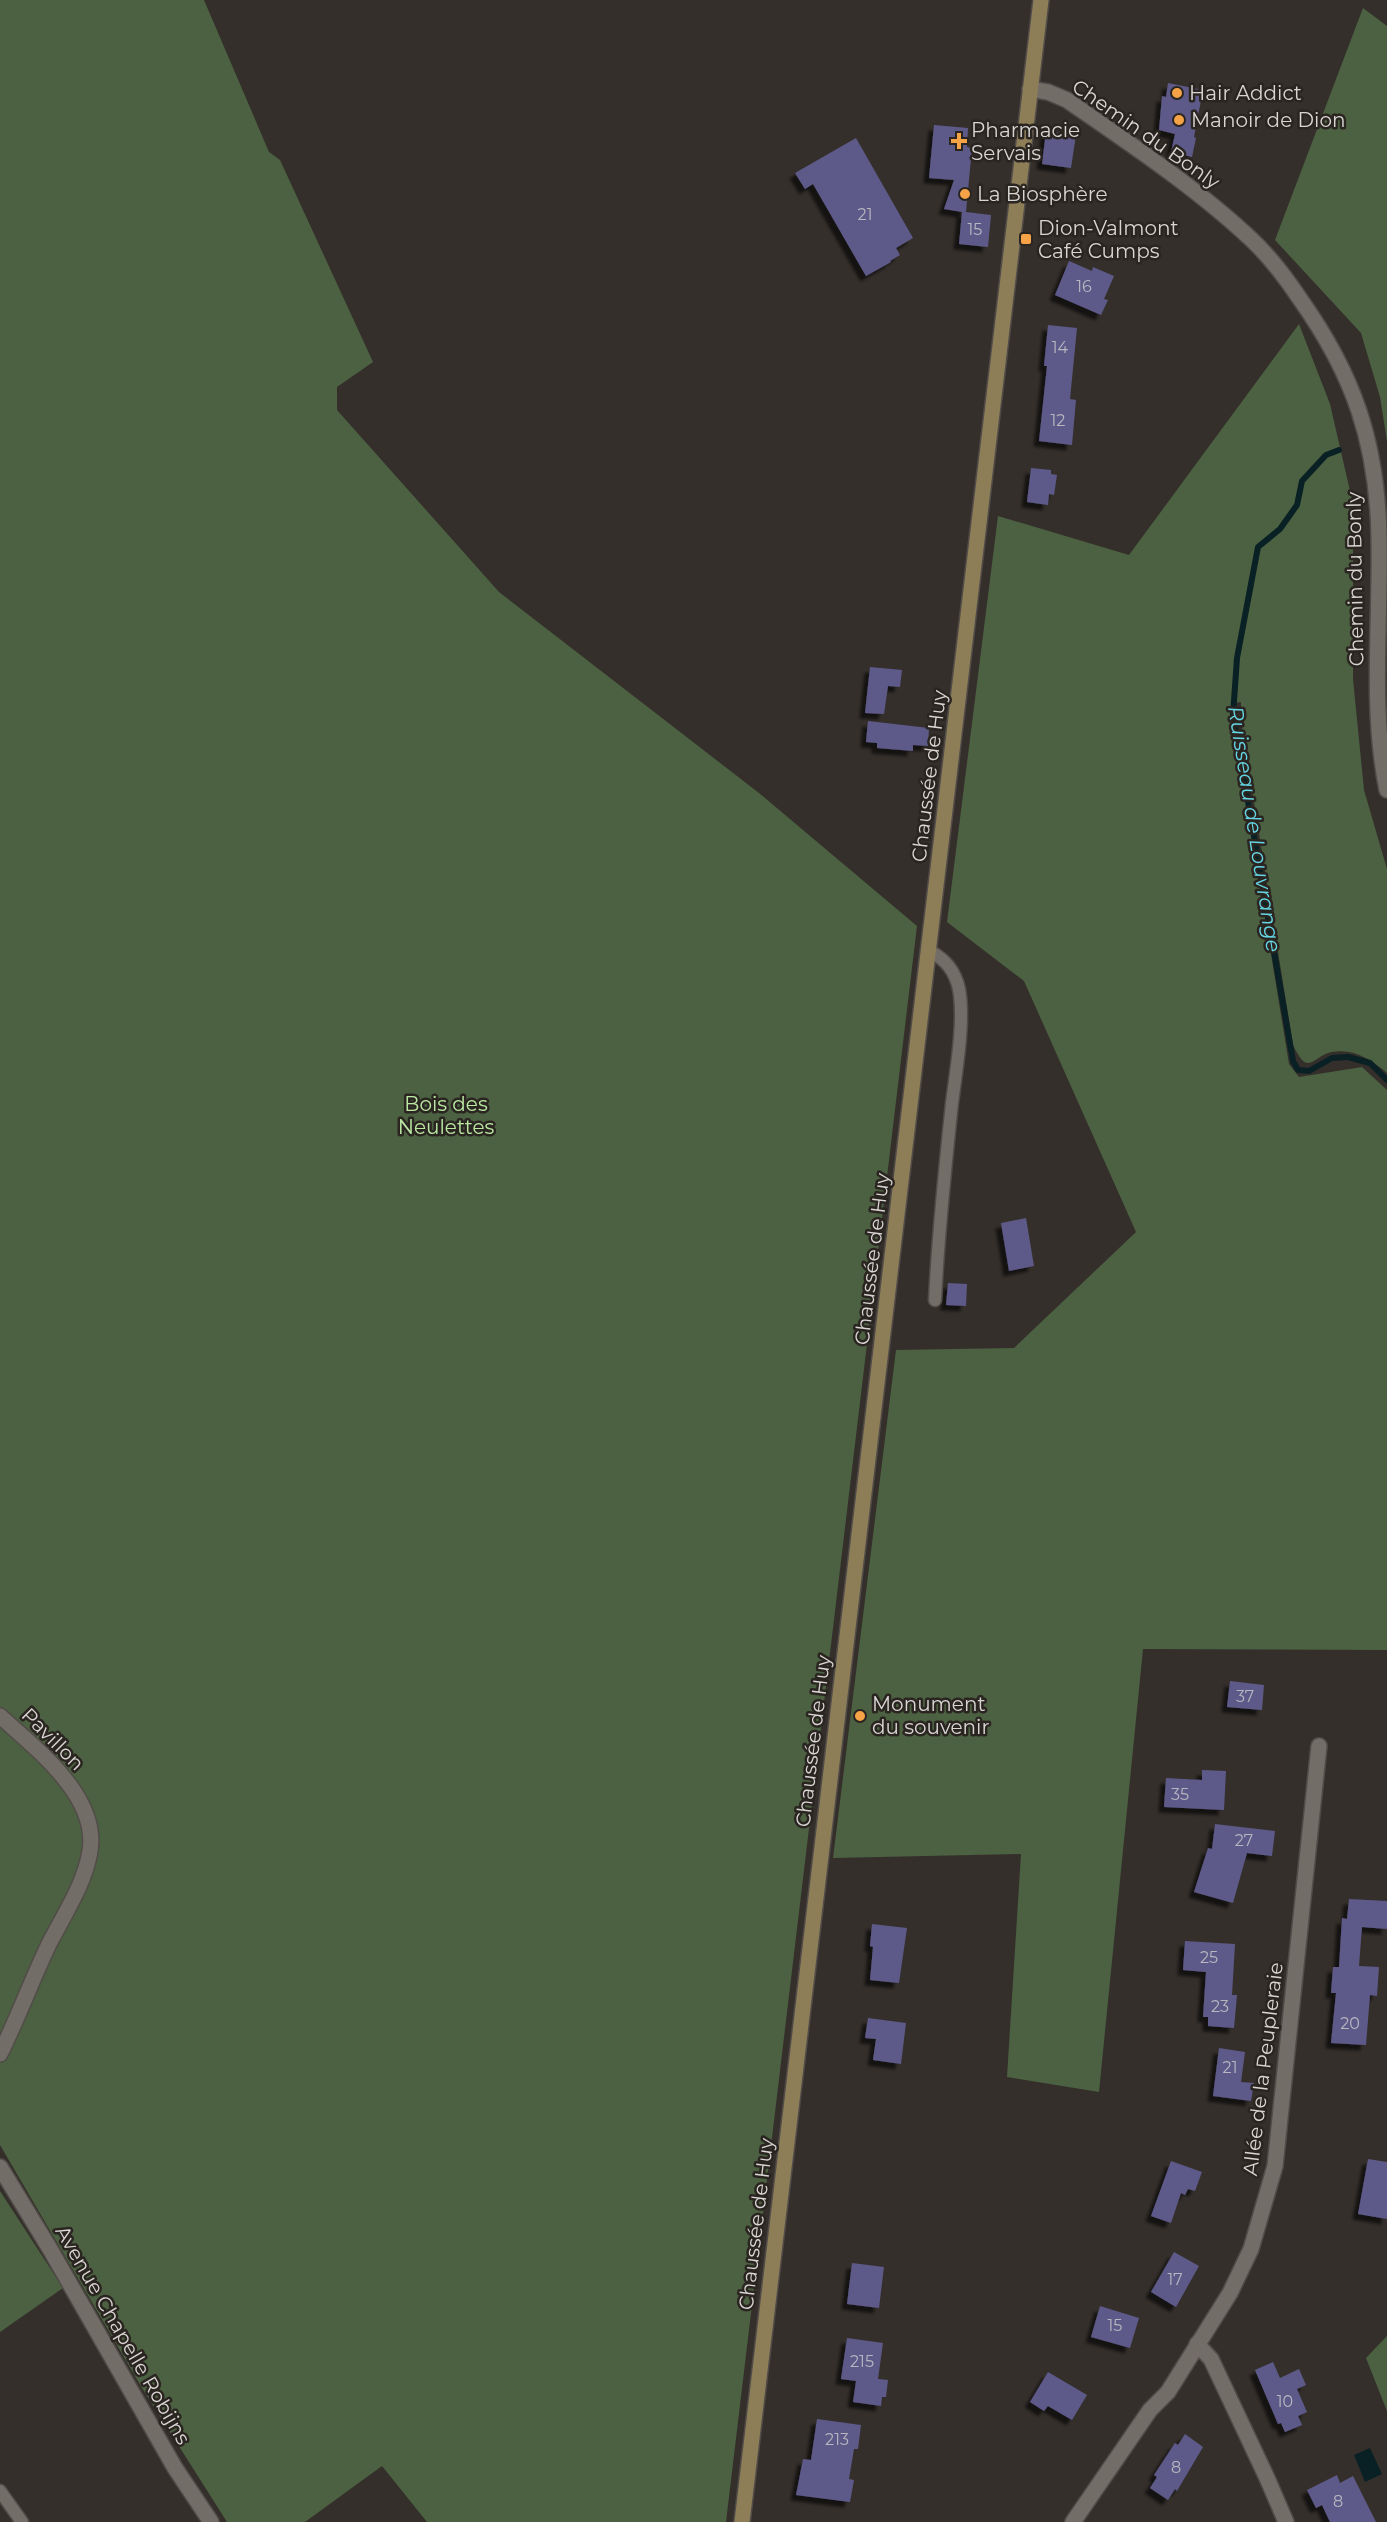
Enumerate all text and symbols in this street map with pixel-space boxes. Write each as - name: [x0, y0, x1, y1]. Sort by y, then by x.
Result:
- street label: Chemin du Bonly: [1068, 74, 1225, 194]
- place label: Hair Addict: [1189, 81, 1302, 105]
- marker: Hair Addict: [1170, 86, 1184, 100]
- place label: Manoir de Dion: [1191, 108, 1345, 132]
- marker: Manoir de Dion: [1172, 113, 1186, 127]
- place label: Pharmacie Servais: [971, 118, 1080, 165]
- marker: Pharmacie Servais: [952, 134, 966, 148]
- place label: La Biosphère: [977, 182, 1108, 206]
- marker: La Biosphère: [958, 187, 972, 201]
- house number: 21: [858, 205, 872, 224]
- place label: Dion-Valmont Café Cumps: [1038, 216, 1179, 263]
- house number: 15: [968, 220, 982, 239]
- marker: Dion-Valmont Café Cumps: [1019, 232, 1033, 246]
- house number: 16: [1076, 277, 1092, 296]
- house number: 14: [1052, 338, 1069, 357]
- house number: 12: [1051, 411, 1065, 430]
- street label: Chemin du Bonly: [1341, 491, 1369, 667]
- street label: Chaussée de Huy: [907, 688, 951, 863]
- water label: Ruisseau de Louvrange: [1223, 704, 1287, 954]
- park label: Bois des Neulettes: [398, 1092, 495, 1139]
- street label: Chaussée de Huy: [850, 1171, 894, 1346]
- street label: Chaussée de Huy: [791, 1653, 835, 1828]
- house number: 37: [1236, 1687, 1254, 1706]
- place label: Monument du souvenir: [872, 1692, 990, 1739]
- street label: Pavillon: [17, 1703, 89, 1775]
- marker: Monument du souvenir: [853, 1709, 867, 1723]
- house number: 35: [1171, 1785, 1189, 1804]
- house number: 27: [1235, 1831, 1253, 1850]
- house number: 25: [1200, 1948, 1218, 1967]
- street label: Allée de la Peupleraie: [1238, 1961, 1288, 2177]
- house number: 23: [1211, 1997, 1229, 2016]
- house number: 20: [1340, 2014, 1360, 2033]
- house number: 21: [1223, 2058, 1237, 2077]
- street label: Chaussée de Huy: [734, 2136, 778, 2311]
- street label: Avenue Chapelle Robijns: [50, 2221, 196, 2449]
- house number: 17: [1167, 2270, 1183, 2289]
- house number: 15: [1108, 2316, 1122, 2335]
- house number: 215: [850, 2352, 874, 2371]
- house number: 10: [1277, 2392, 1293, 2411]
- house number: 213: [825, 2430, 849, 2449]
- house number: 8: [1171, 2458, 1181, 2477]
- house number: 8: [1333, 2492, 1343, 2511]

